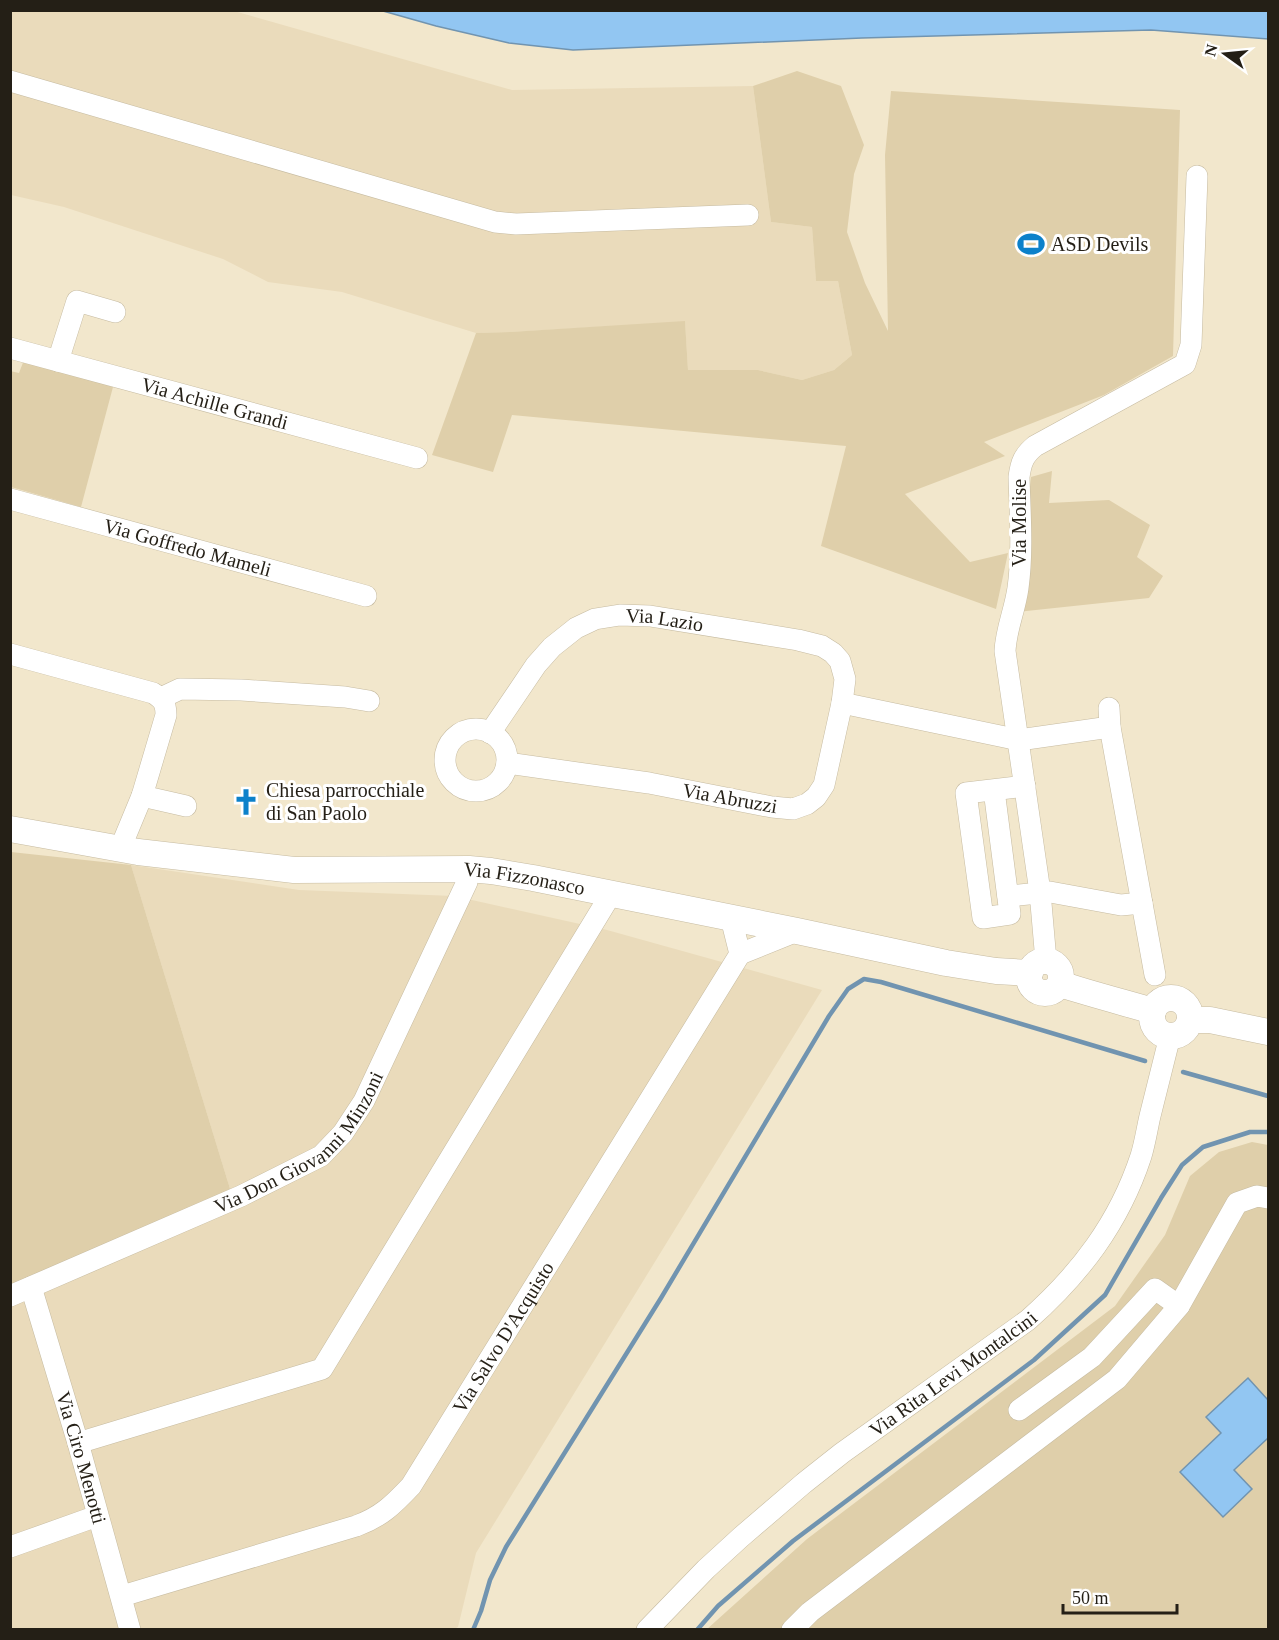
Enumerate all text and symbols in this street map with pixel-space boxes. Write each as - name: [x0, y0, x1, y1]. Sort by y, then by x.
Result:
- north arrow: [1195, 24, 1255, 84]
- text: N: [1201, 42, 1221, 58]
- sports icon: ASD Devils: [1016, 229, 1046, 259]
- place label: ASD Devils: [1051, 233, 1148, 255]
- street label: Via Achille Grandi: [139, 373, 291, 434]
- street label: Via Molise: [1008, 479, 1030, 567]
- street label: Via Goffredo Mameli: [101, 514, 274, 581]
- street label: Via Lazio: [625, 604, 705, 635]
- place label: Chiesa parrocchiale di San Paolo: [266, 779, 424, 824]
- street label: Via Abruzzi: [681, 779, 780, 817]
- church icon: Chiesa parrocchiale di San Paolo: [231, 787, 261, 817]
- street label: Via Fizzonasco: [463, 858, 587, 899]
- street label: Via Don Giovanni Minzoni: [211, 1067, 388, 1217]
- street label: Via Salvo D'Acquisto: [448, 1258, 558, 1417]
- street label: Via Rita Levi Montalcini: [865, 1306, 1042, 1441]
- street label: Via Ciro Menotti: [52, 1389, 111, 1527]
- scale bar: [1063, 1577, 1177, 1615]
- text: 50 m: [1072, 1588, 1109, 1608]

